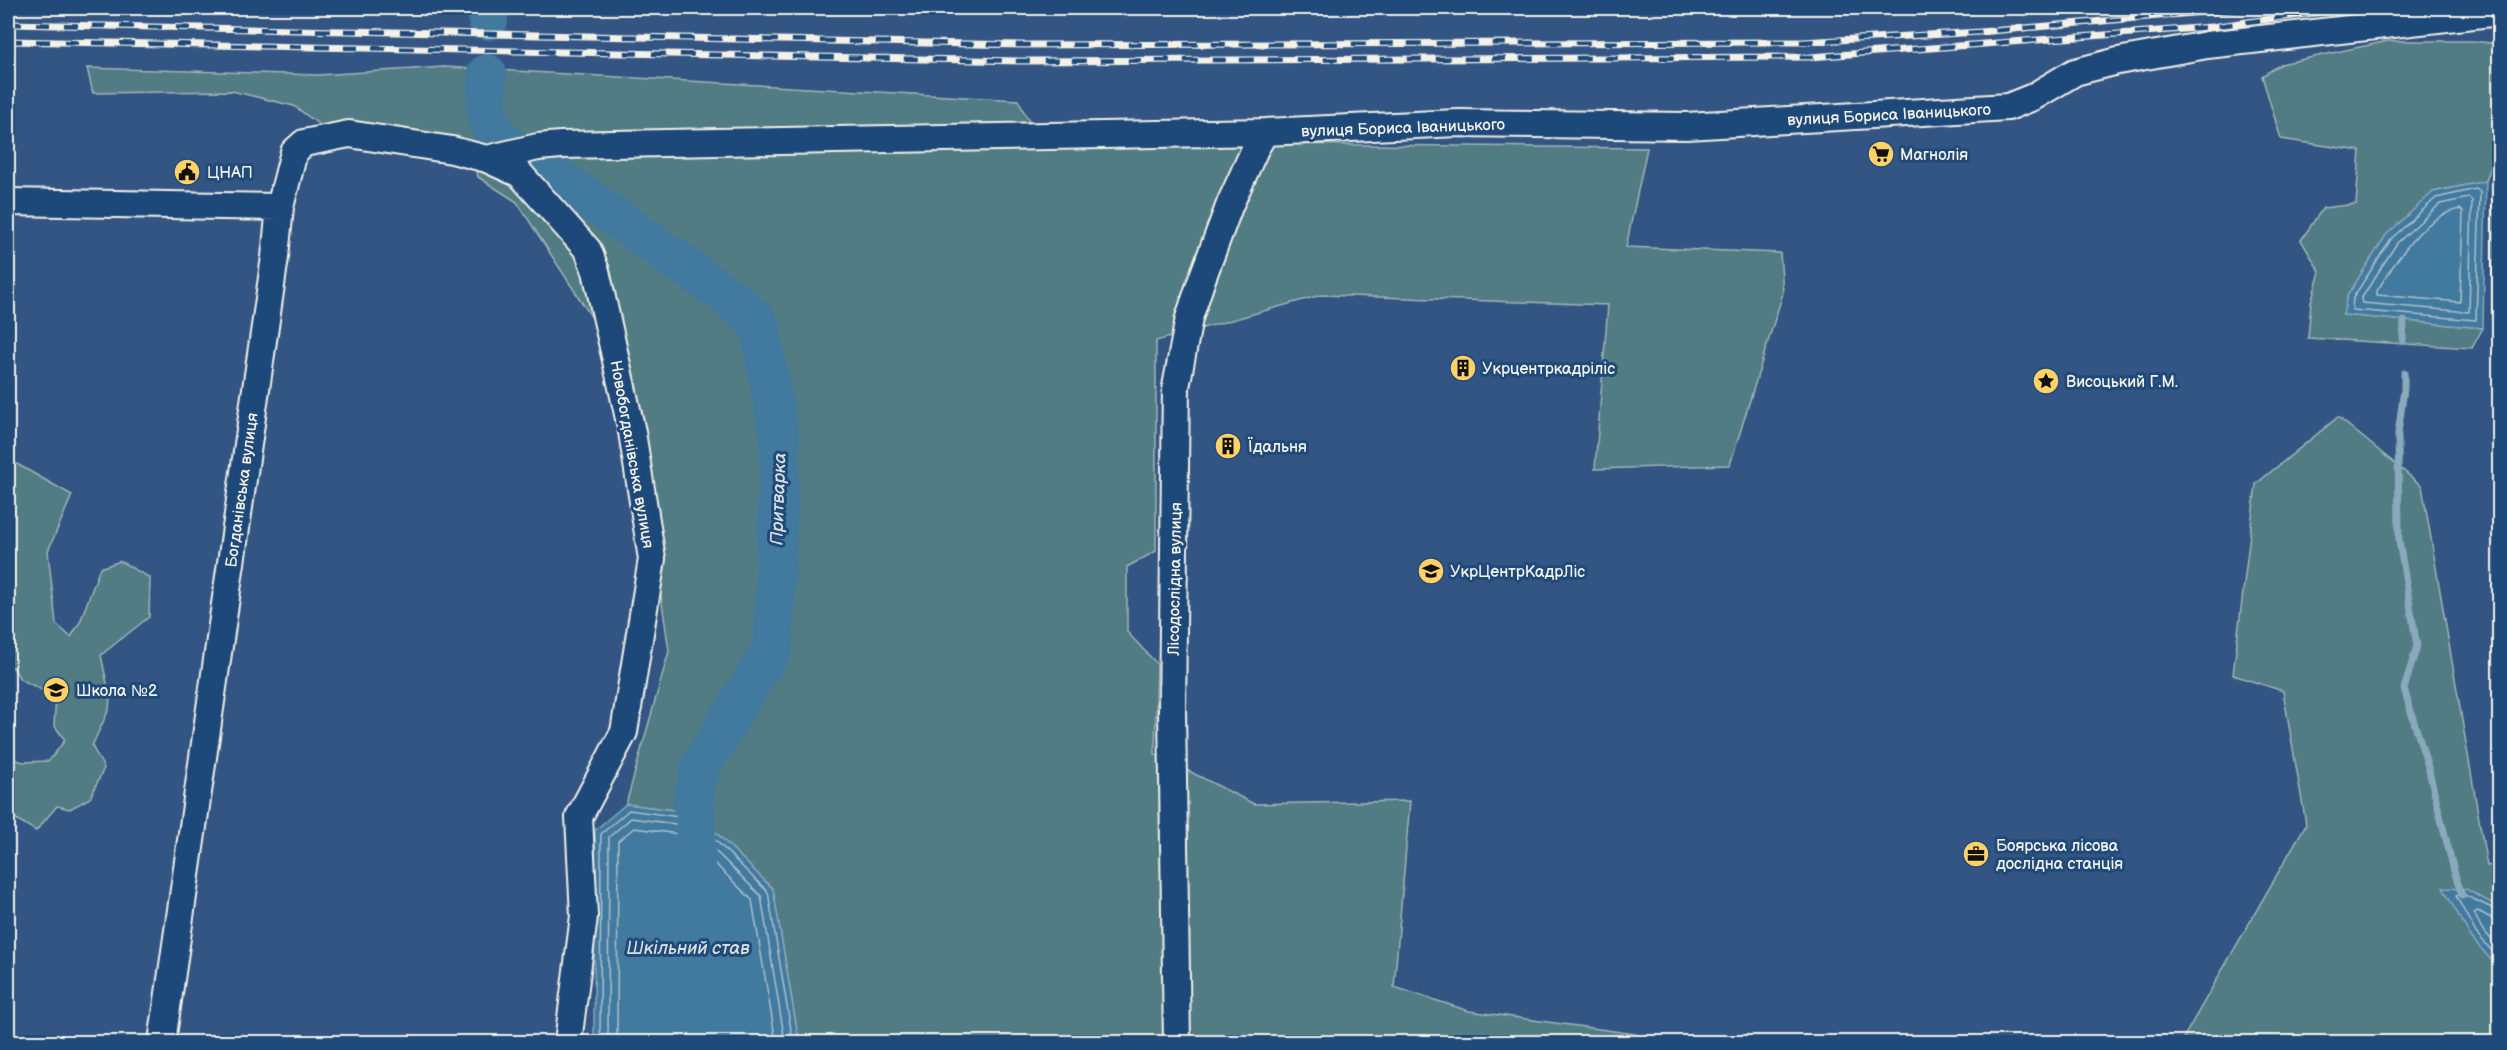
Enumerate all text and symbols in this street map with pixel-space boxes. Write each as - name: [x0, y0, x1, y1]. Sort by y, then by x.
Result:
- street label: вулиця Бориса Іваницького: [1787, 101, 1991, 130]
- street label: вулиця Бориса Іваницького: [1301, 115, 1505, 142]
- supermarket icon: Магнолія: [1866, 139, 1896, 169]
- place label: Магнолія: [1900, 146, 1968, 165]
- public building icon: ЦНАП: [172, 157, 202, 187]
- place label: ЦНАП: [207, 164, 253, 183]
- building icon: Укрцентркадріліс: [1448, 353, 1478, 383]
- street label: Новобогданівська вулиця: [606, 359, 657, 550]
- place label: Укрцентркадріліс: [1482, 360, 1615, 379]
- place icon: Висоцький Г.М.: [2031, 366, 2061, 396]
- place label: Висоцький Г.М.: [2066, 373, 2178, 392]
- street label: Богданівська вулиця: [222, 411, 263, 569]
- building icon: Їдальня: [1213, 431, 1243, 461]
- place label: Їдальня: [1247, 436, 1307, 457]
- water label: Притварка: [766, 452, 791, 546]
- street label: Лісодослідна вулиця: [1165, 502, 1186, 657]
- school or university icon: УкрЦентрКадрЛіс: [1416, 556, 1446, 586]
- place label: УкрЦентрКадрЛіс: [1450, 563, 1585, 582]
- school or university icon: Школа №2: [41, 675, 71, 705]
- place label: Школа №2: [76, 682, 158, 701]
- place label: Боярська лісова дослідна станція: [1996, 837, 2123, 874]
- office icon: Боярська лісова дослідна станція: [1961, 839, 1991, 869]
- water label: Шкільний став: [626, 938, 750, 959]

